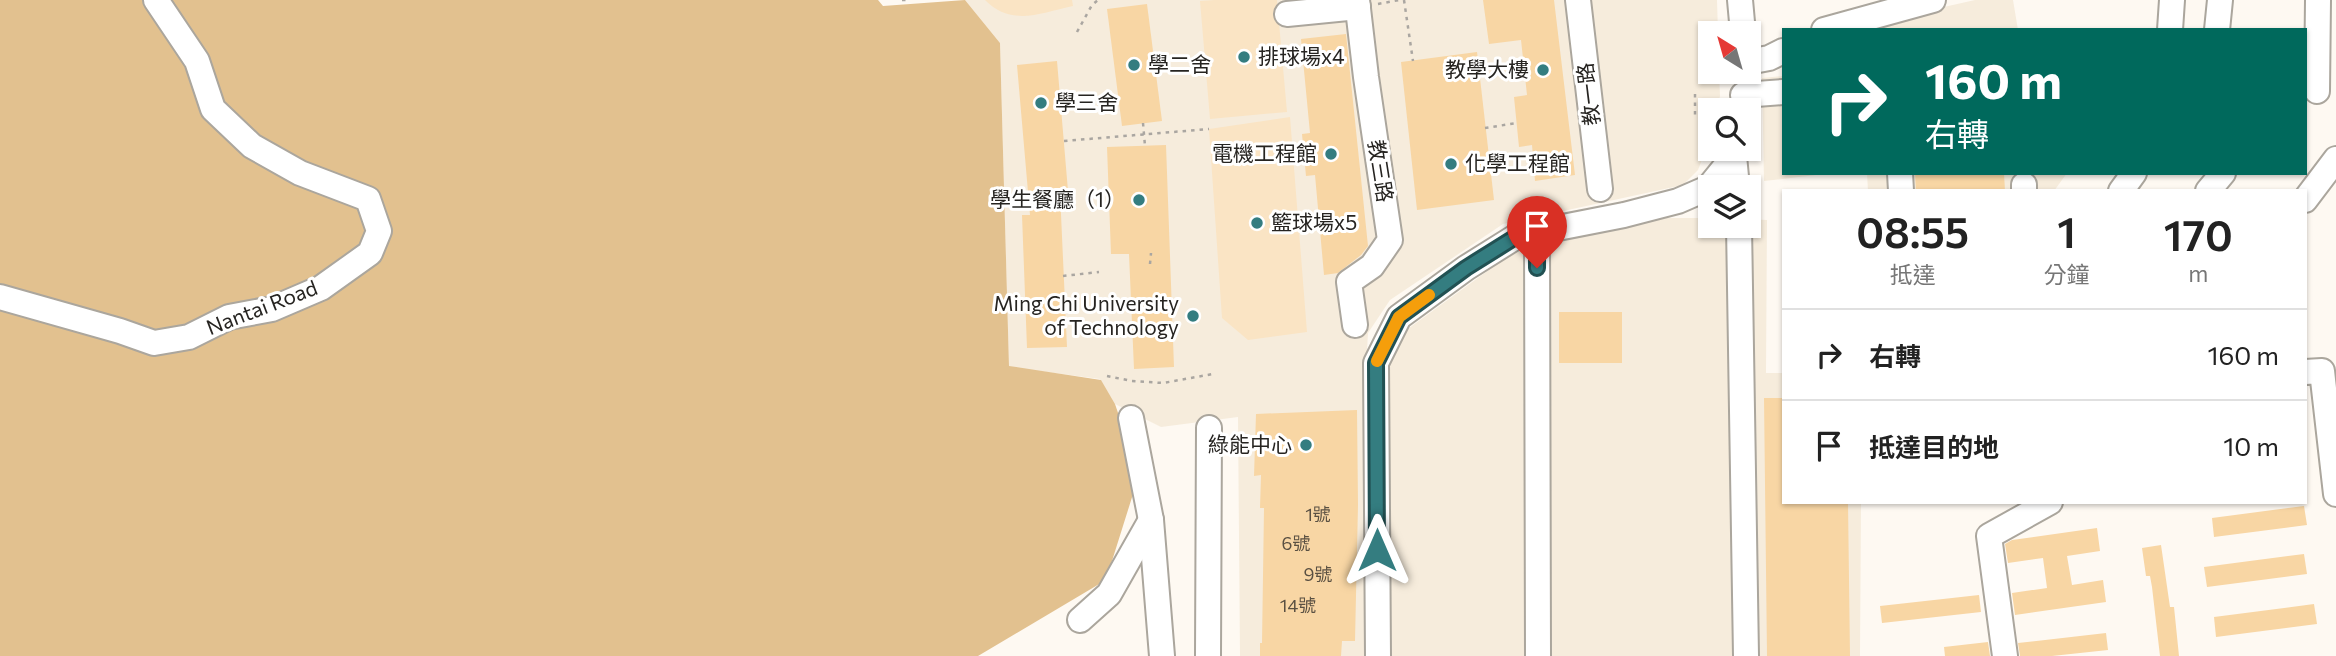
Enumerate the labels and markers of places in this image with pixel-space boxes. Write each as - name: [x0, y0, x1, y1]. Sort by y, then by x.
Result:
- place label: 排球場x4: [1258, 43, 1345, 68]
- marker: 排球場x4: [1236, 49, 1252, 65]
- place label: 學二舍: [1148, 51, 1211, 76]
- place label: 教學大樓: [1445, 56, 1529, 81]
- marker: 學二舍: [1126, 57, 1142, 73]
- marker: 教學大樓: [1535, 62, 1551, 78]
- place label: 學三舍: [1055, 89, 1118, 114]
- marker: 學三舍: [1033, 95, 1049, 111]
- place label: 電機工程館: [1212, 140, 1317, 165]
- marker: 電機工程館: [1323, 146, 1339, 162]
- place label: 化學工程館: [1465, 150, 1570, 175]
- marker: 化學工程館: [1443, 156, 1459, 172]
- place label: 學生餐廳（1）: [990, 186, 1125, 211]
- marker: 學生餐廳（1）: [1131, 192, 1147, 208]
- pin: [1507, 196, 1567, 268]
- place label: 籃球場x5: [1271, 209, 1357, 234]
- marker: 籃球場x5: [1249, 215, 1265, 231]
- place label: Ming Chi University of Technology: [994, 290, 1179, 339]
- marker: Ming Chi University of Technology: [1185, 308, 1201, 324]
- place label: 綠能中心: [1208, 431, 1292, 456]
- marker: 綠能中心: [1298, 437, 1314, 453]

